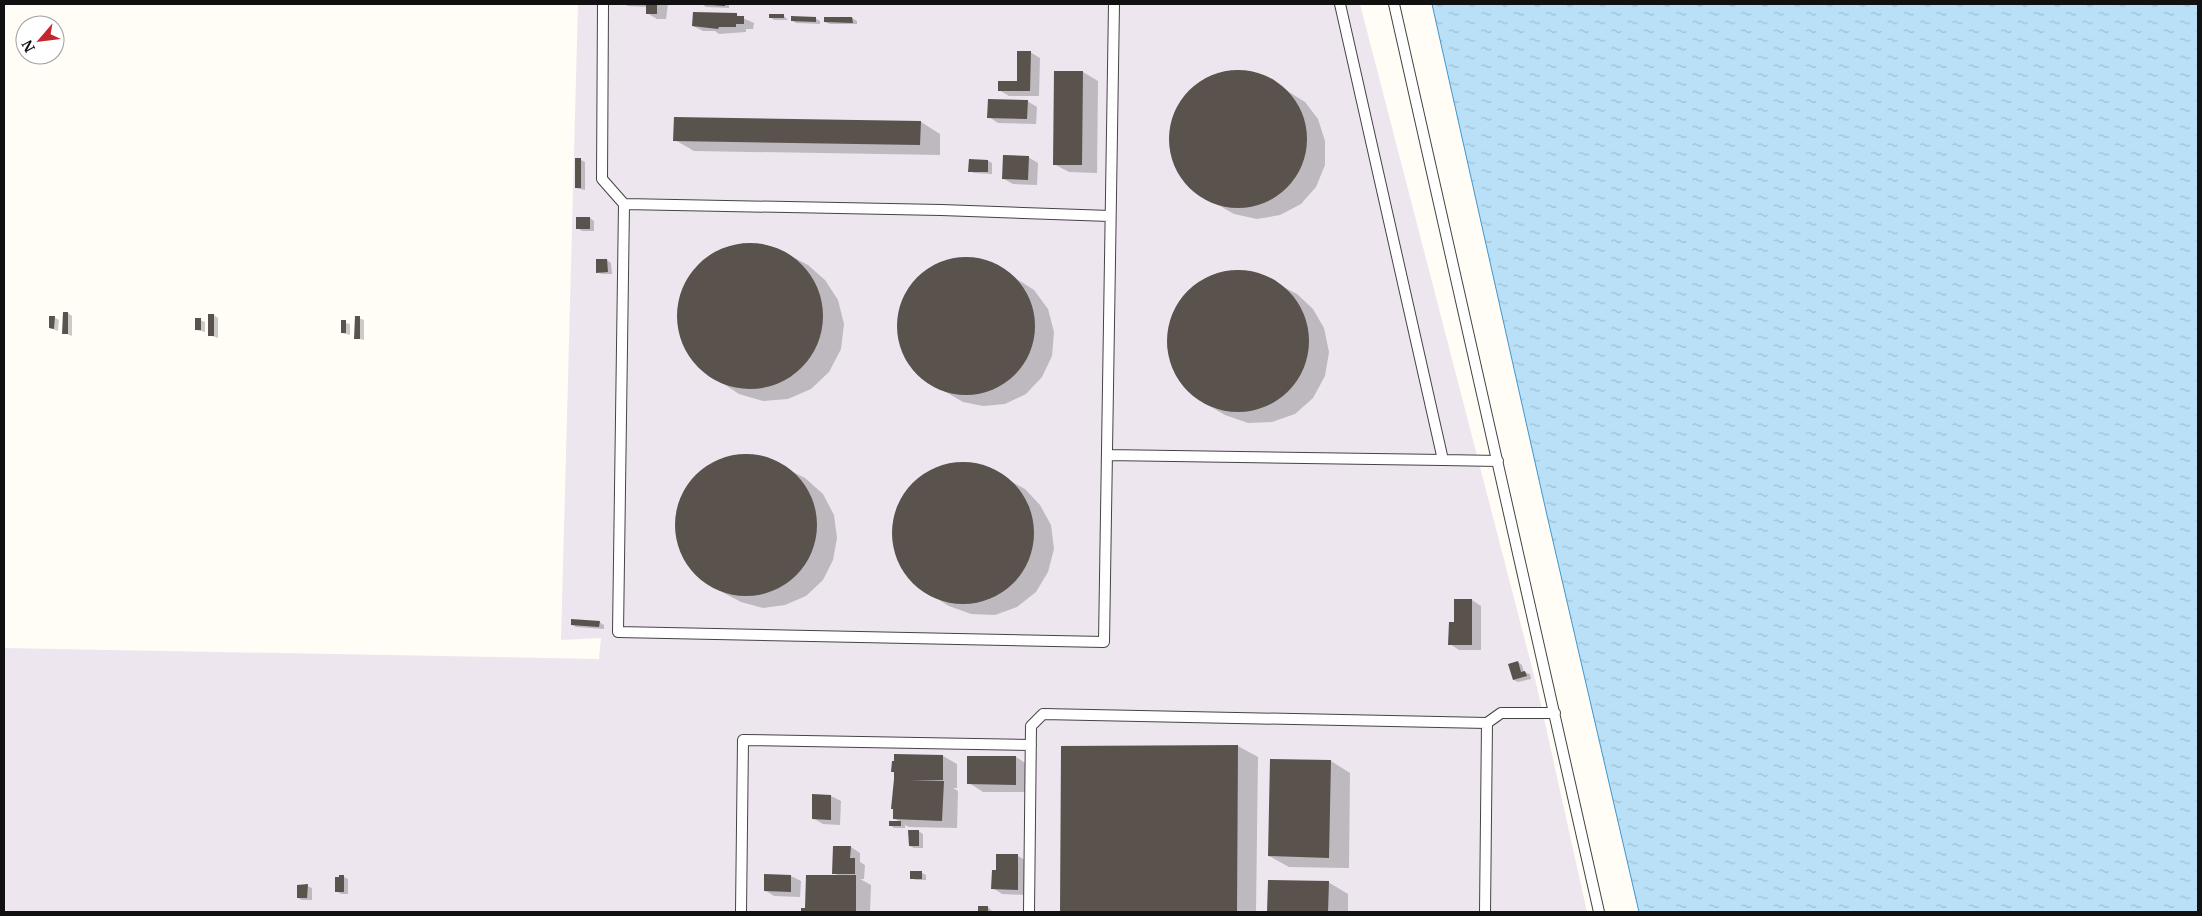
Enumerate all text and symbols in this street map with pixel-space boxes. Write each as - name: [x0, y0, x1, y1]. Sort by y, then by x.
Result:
- north arrow: [15, 15, 65, 65]
- text: N: [18, 37, 39, 55]

